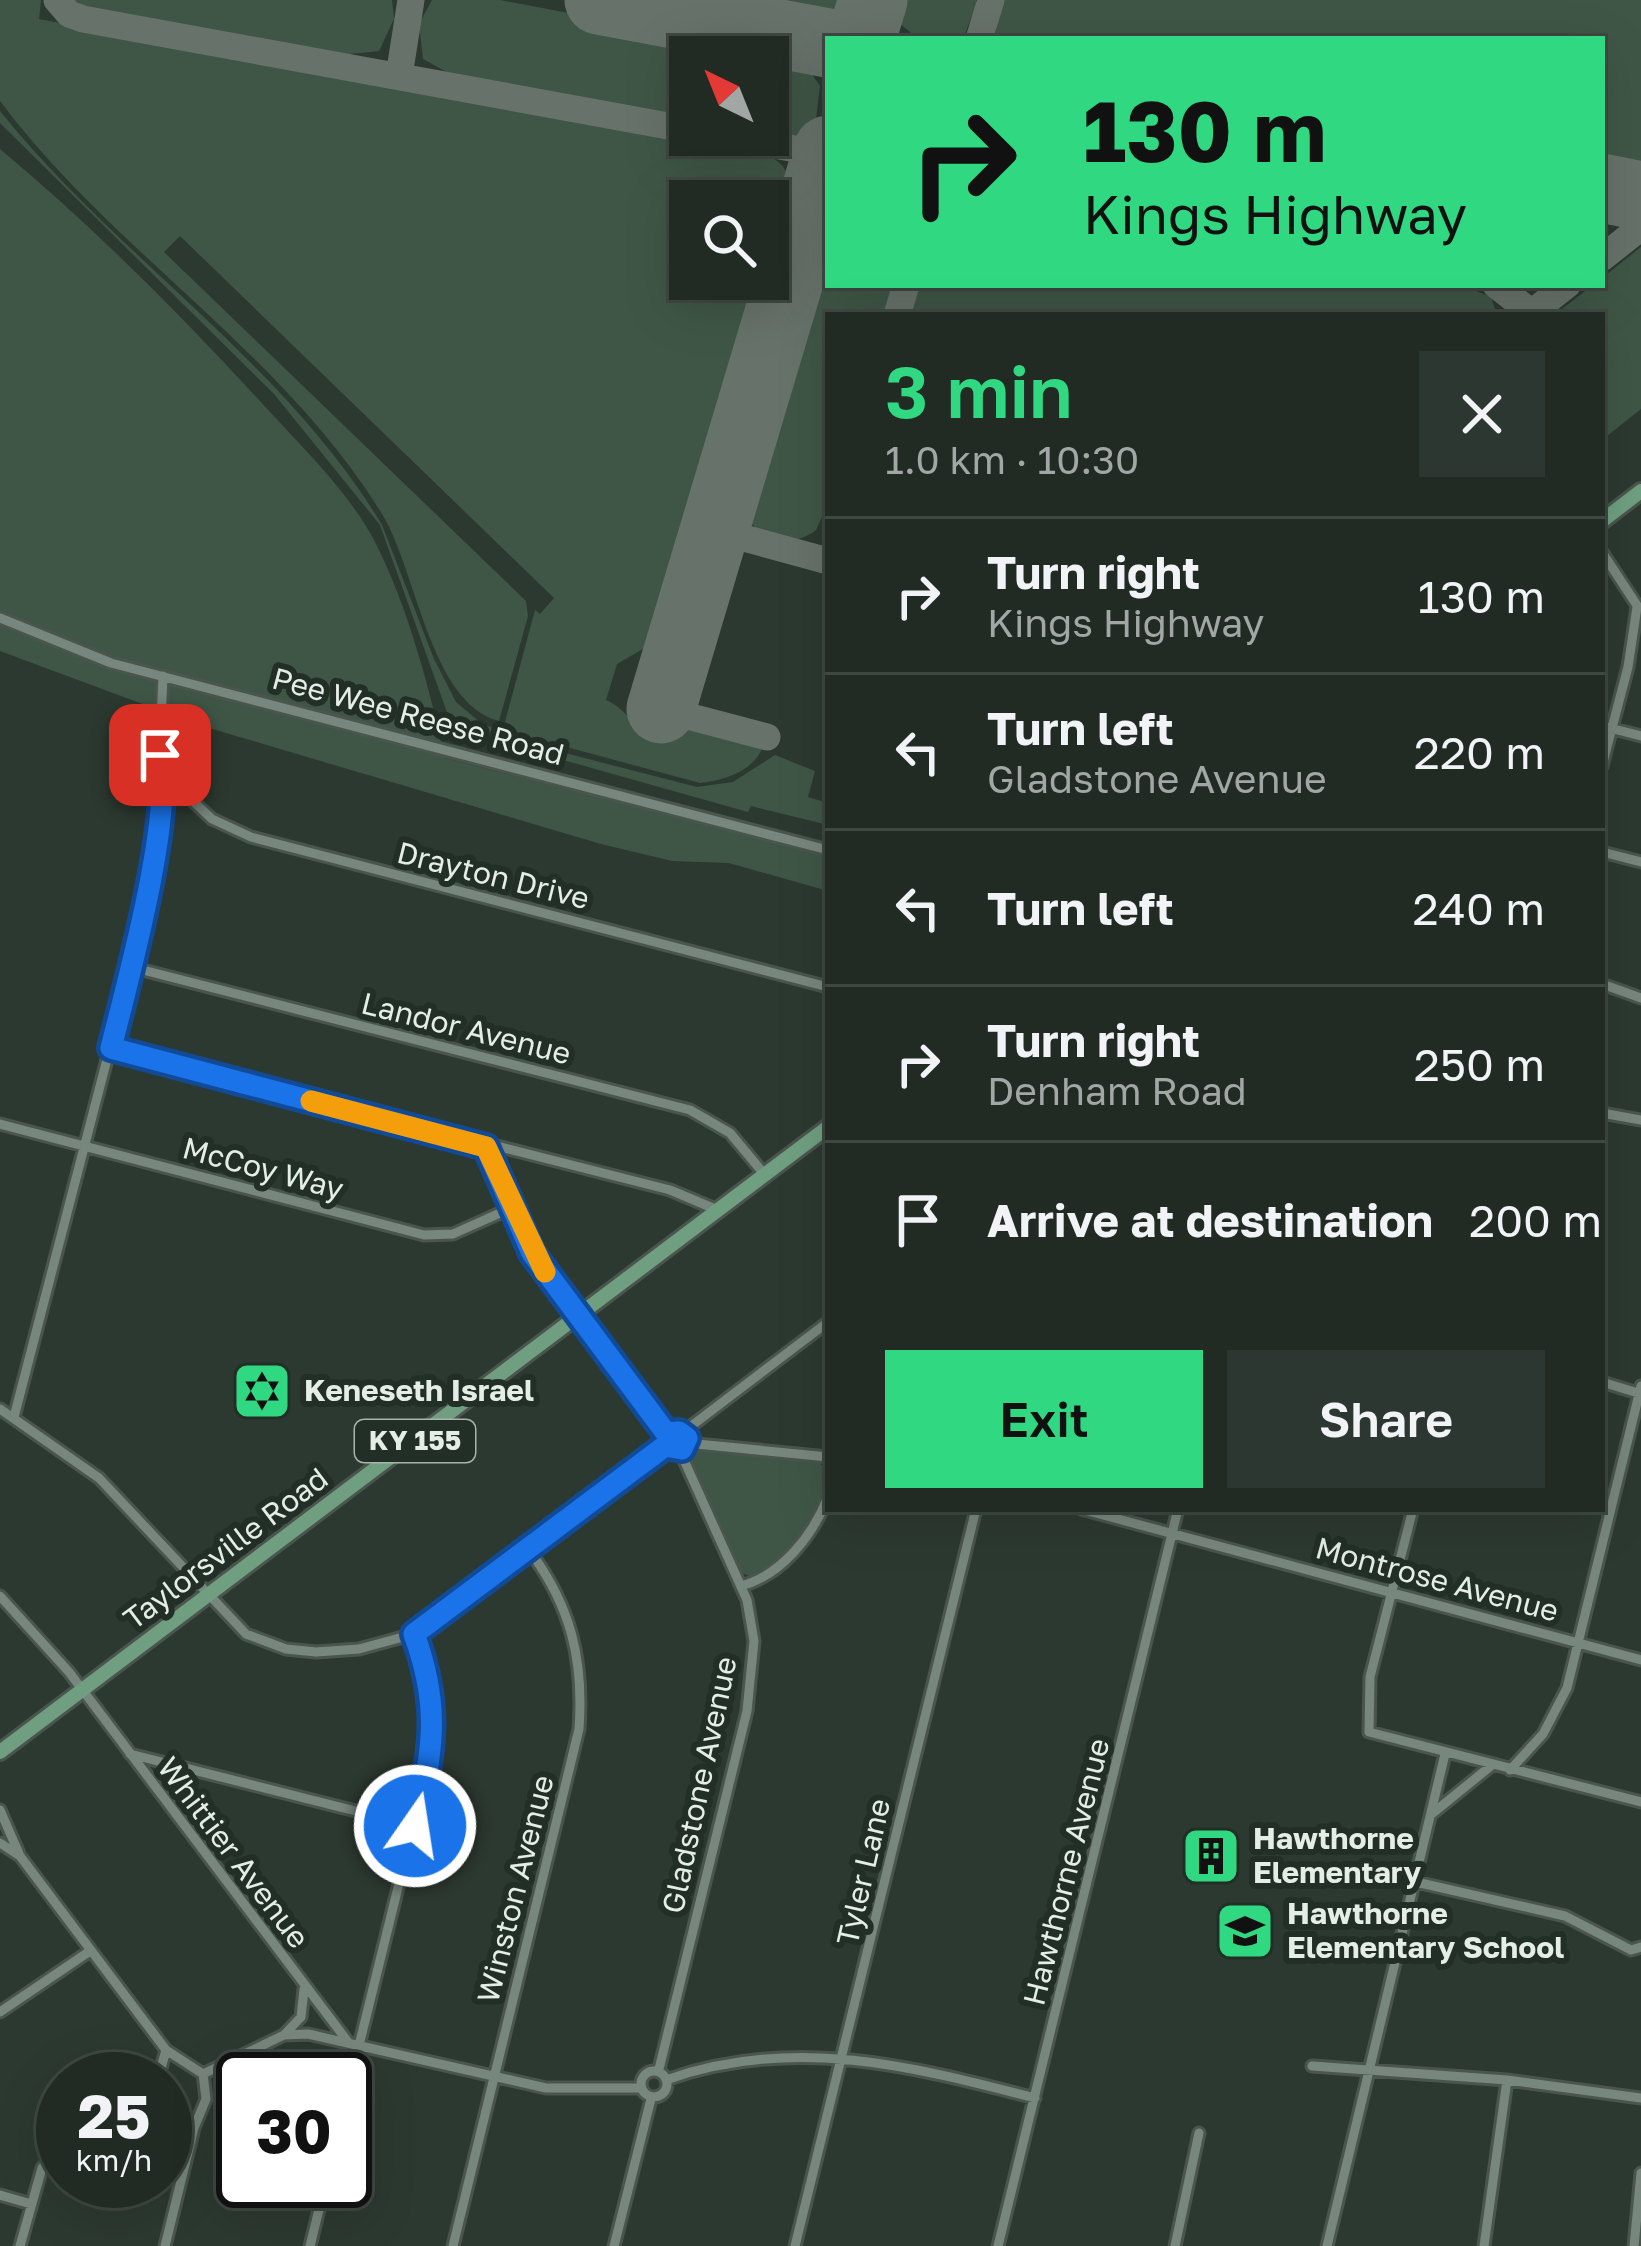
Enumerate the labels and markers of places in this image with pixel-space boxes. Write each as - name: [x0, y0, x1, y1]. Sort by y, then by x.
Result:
- pin: [109, 704, 211, 806]
- synagogue icon: Keneseth Israel: [231, 1360, 293, 1422]
- place label: Keneseth Israel: [304, 1372, 534, 1408]
- place label: Hawthorne Elementary: [1253, 1820, 1421, 1890]
- building icon: Hawthorne Elementary: [1180, 1825, 1242, 1887]
- place label: Hawthorne Elementary School: [1287, 1895, 1564, 1965]
- school or university icon: Hawthorne Elementary School: [1214, 1900, 1276, 1962]

